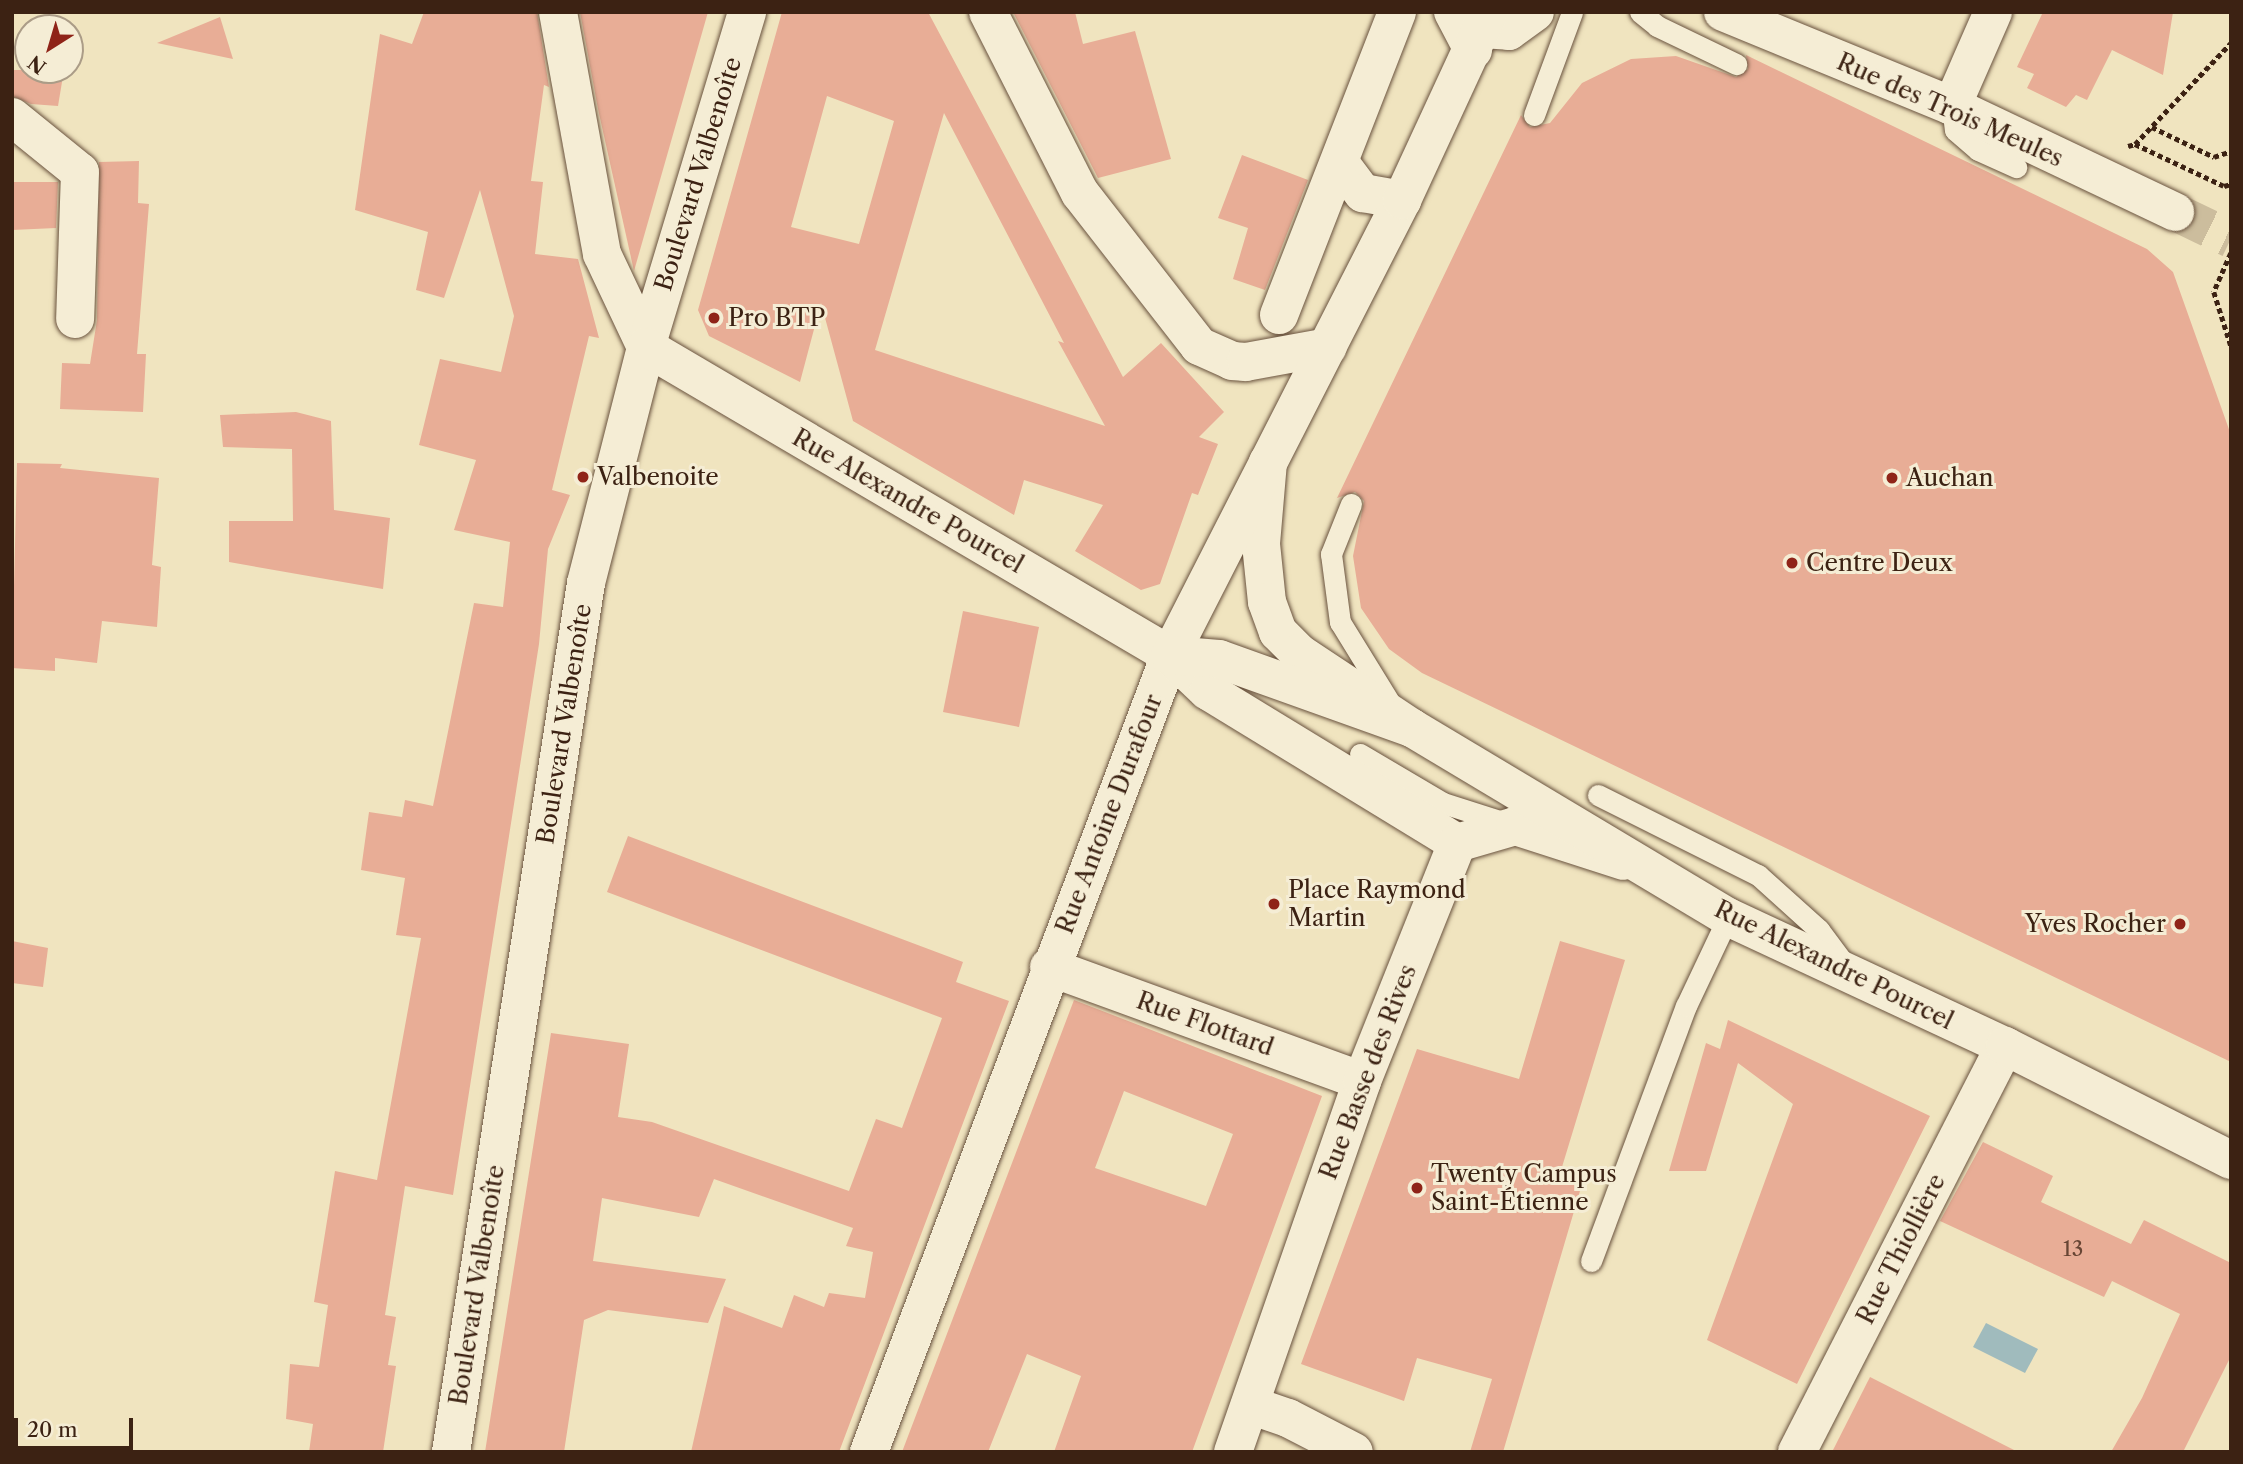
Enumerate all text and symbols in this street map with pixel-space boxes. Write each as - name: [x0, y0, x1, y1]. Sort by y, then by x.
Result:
- north arrow: [14, 14, 84, 84]
- street label: Rue des Trois Meules: [1832, 47, 2068, 173]
- text: N: [24, 50, 51, 79]
- street label: Boulevard Valbenoîte: [649, 53, 747, 295]
- place label: Pro BTP: [728, 304, 825, 332]
- marker: Pro BTP: [706, 310, 722, 326]
- street label: Rue Alexandre Pourcel: [787, 423, 1029, 579]
- place label: Valbenoite: [597, 463, 719, 491]
- place label: Auchan: [1906, 464, 1994, 492]
- marker: Valbenoite: [575, 469, 591, 485]
- marker: Auchan: [1884, 470, 1900, 486]
- place label: Centre Deux: [1806, 549, 1953, 577]
- marker: Centre Deux: [1784, 555, 1800, 571]
- street label: Boulevard Valbenoîte: [531, 601, 597, 847]
- street label: Rue Antoine Durafour: [1050, 690, 1168, 938]
- place label: Place Raymond Martin: [1288, 876, 1466, 932]
- street label: Rue Alexandre Pourcel: [1709, 894, 1959, 1036]
- marker: Place Raymond Martin: [1266, 896, 1282, 912]
- place label: Yves Rocher: [2025, 910, 2166, 938]
- marker: Yves Rocher: [2172, 916, 2188, 932]
- street label: Rue Basse des Rives: [1314, 960, 1422, 1184]
- street label: Rue Flottard: [1133, 986, 1277, 1062]
- place label: Twenty Campus Saint-Étienne: [1431, 1160, 1618, 1216]
- street label: Boulevard Valbenoîte: [444, 1162, 510, 1408]
- street label: Rue Thiollière: [1851, 1169, 1951, 1329]
- marker: Twenty Campus Saint-Étienne: [1409, 1180, 1425, 1196]
- house number: 13: [2063, 1236, 2083, 1262]
- scale bar: [18, 1404, 136, 1448]
- text: 20 m: [27, 1417, 78, 1442]

